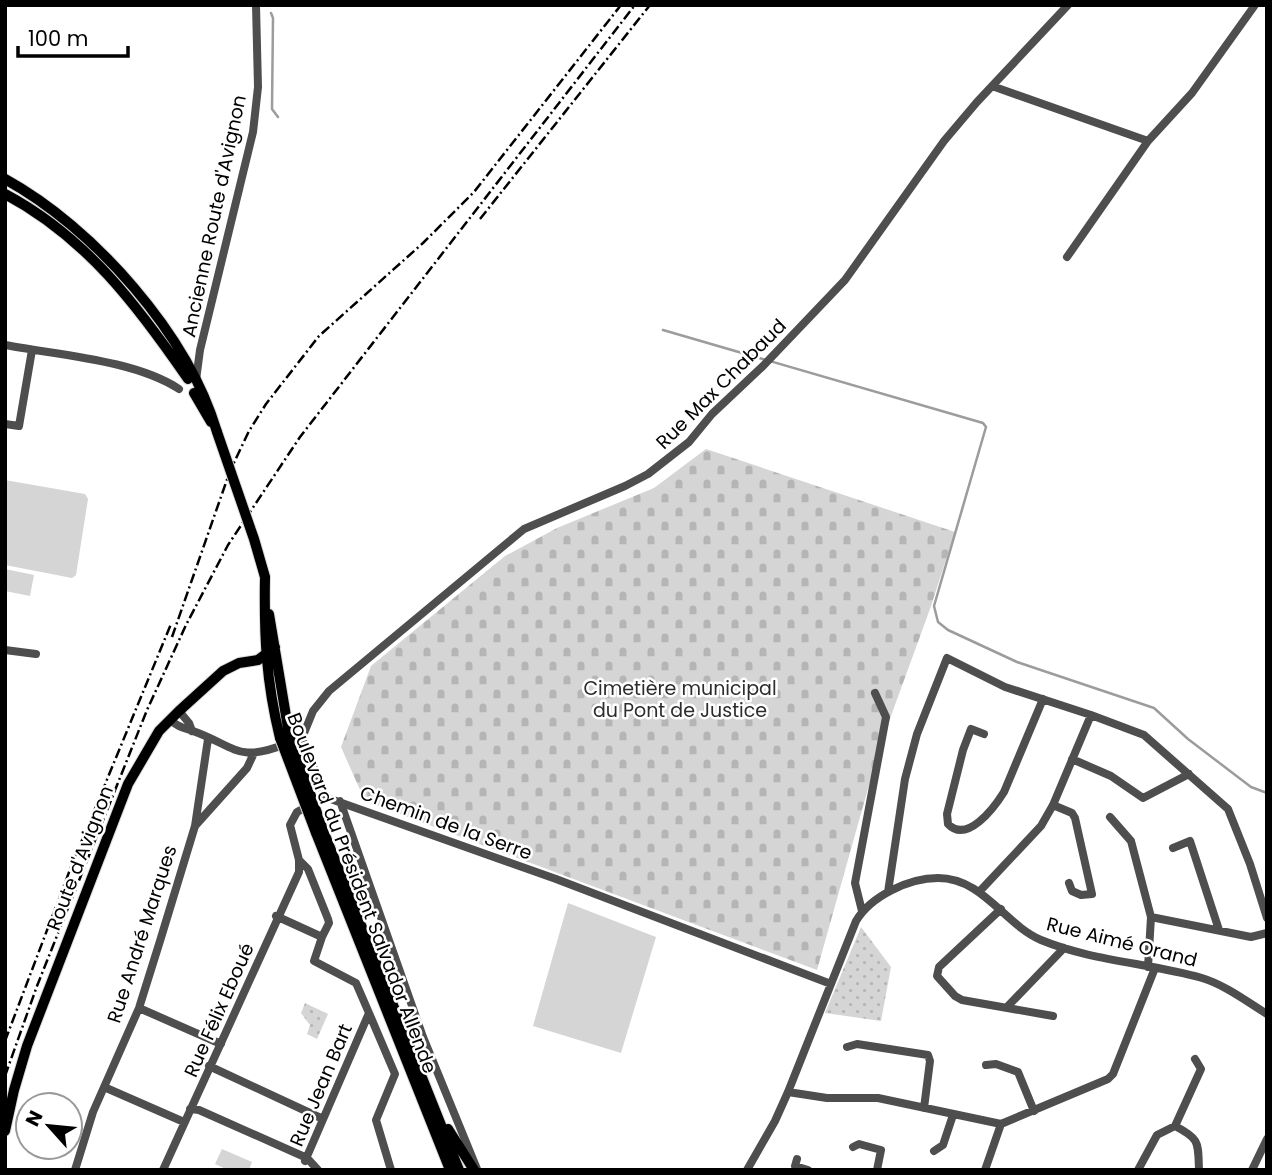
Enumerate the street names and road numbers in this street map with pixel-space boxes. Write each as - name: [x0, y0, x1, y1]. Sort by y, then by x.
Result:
- street label: Ancienne Route d'Avignon: [175, 92, 253, 340]
- street label: Rue Max Chabaud: [650, 313, 792, 455]
- street label: Boulevard du Président Salvador Allende: [281, 709, 443, 1077]
- street label: Chemin de la Serre: [356, 779, 536, 867]
- street label: Route d'Avignon: [40, 782, 120, 934]
- street label: Rue André Marques: [101, 842, 183, 1026]
- street label: Rue Aimé Orand: [1044, 910, 1200, 974]
- street label: Rue Félix Eboué: [177, 939, 261, 1081]
- street label: Rue Jean Bart: [283, 1019, 359, 1151]

